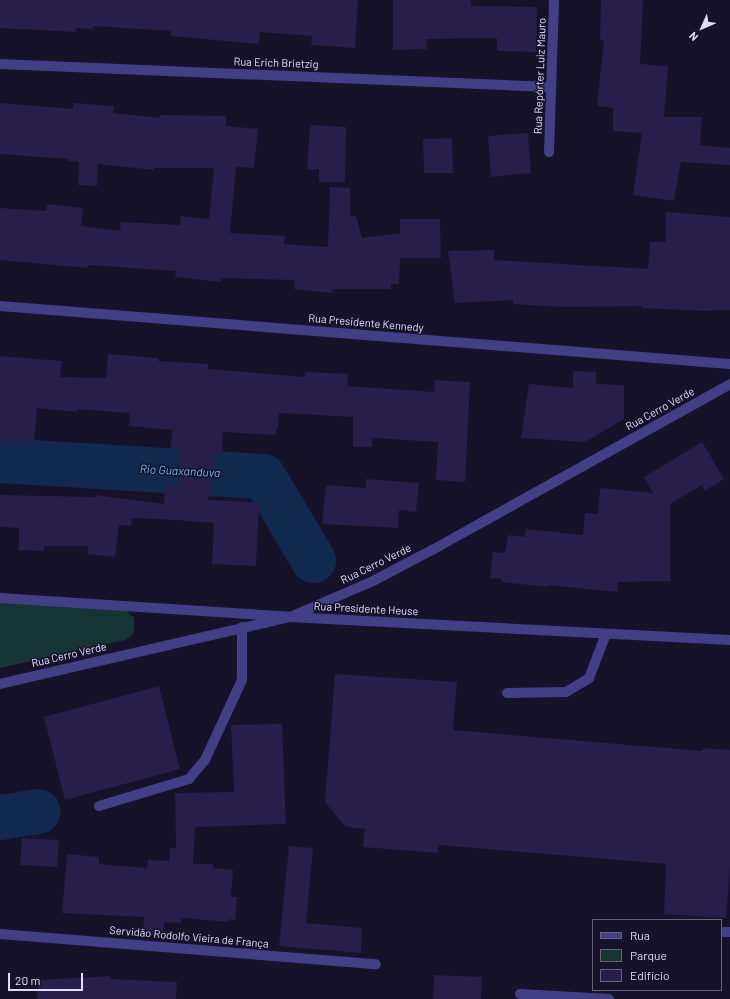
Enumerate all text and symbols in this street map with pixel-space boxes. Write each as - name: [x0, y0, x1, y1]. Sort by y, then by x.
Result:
- north arrow: [682, 8, 722, 48]
- street label: Rua Repórter Luiz Mauro: [531, 18, 549, 134]
- text: N: [686, 30, 700, 44]
- street label: Rua Erich Brietzig: [233, 55, 319, 71]
- street label: Rua Presidente Kennedy: [308, 311, 424, 335]
- street label: Rua Cerro Verde: [623, 385, 697, 433]
- water label: Rio Guaxanduva: [139, 462, 221, 480]
- street label: Rua Cerro Verde: [339, 541, 413, 587]
- street label: Rua Presidente Heuse: [313, 600, 419, 618]
- street label: Rua Cerro Verde: [30, 640, 108, 670]
- legend: [592, 919, 722, 991]
- street label: Servidão Rodolfo Vieira de França: [109, 923, 269, 951]
- text: Rua: [630, 928, 650, 942]
- text: Parque: [630, 948, 667, 962]
- scale bar: [10, 965, 85, 991]
- text: Edifício: [630, 968, 670, 982]
- text: 20 m: [15, 973, 41, 987]

